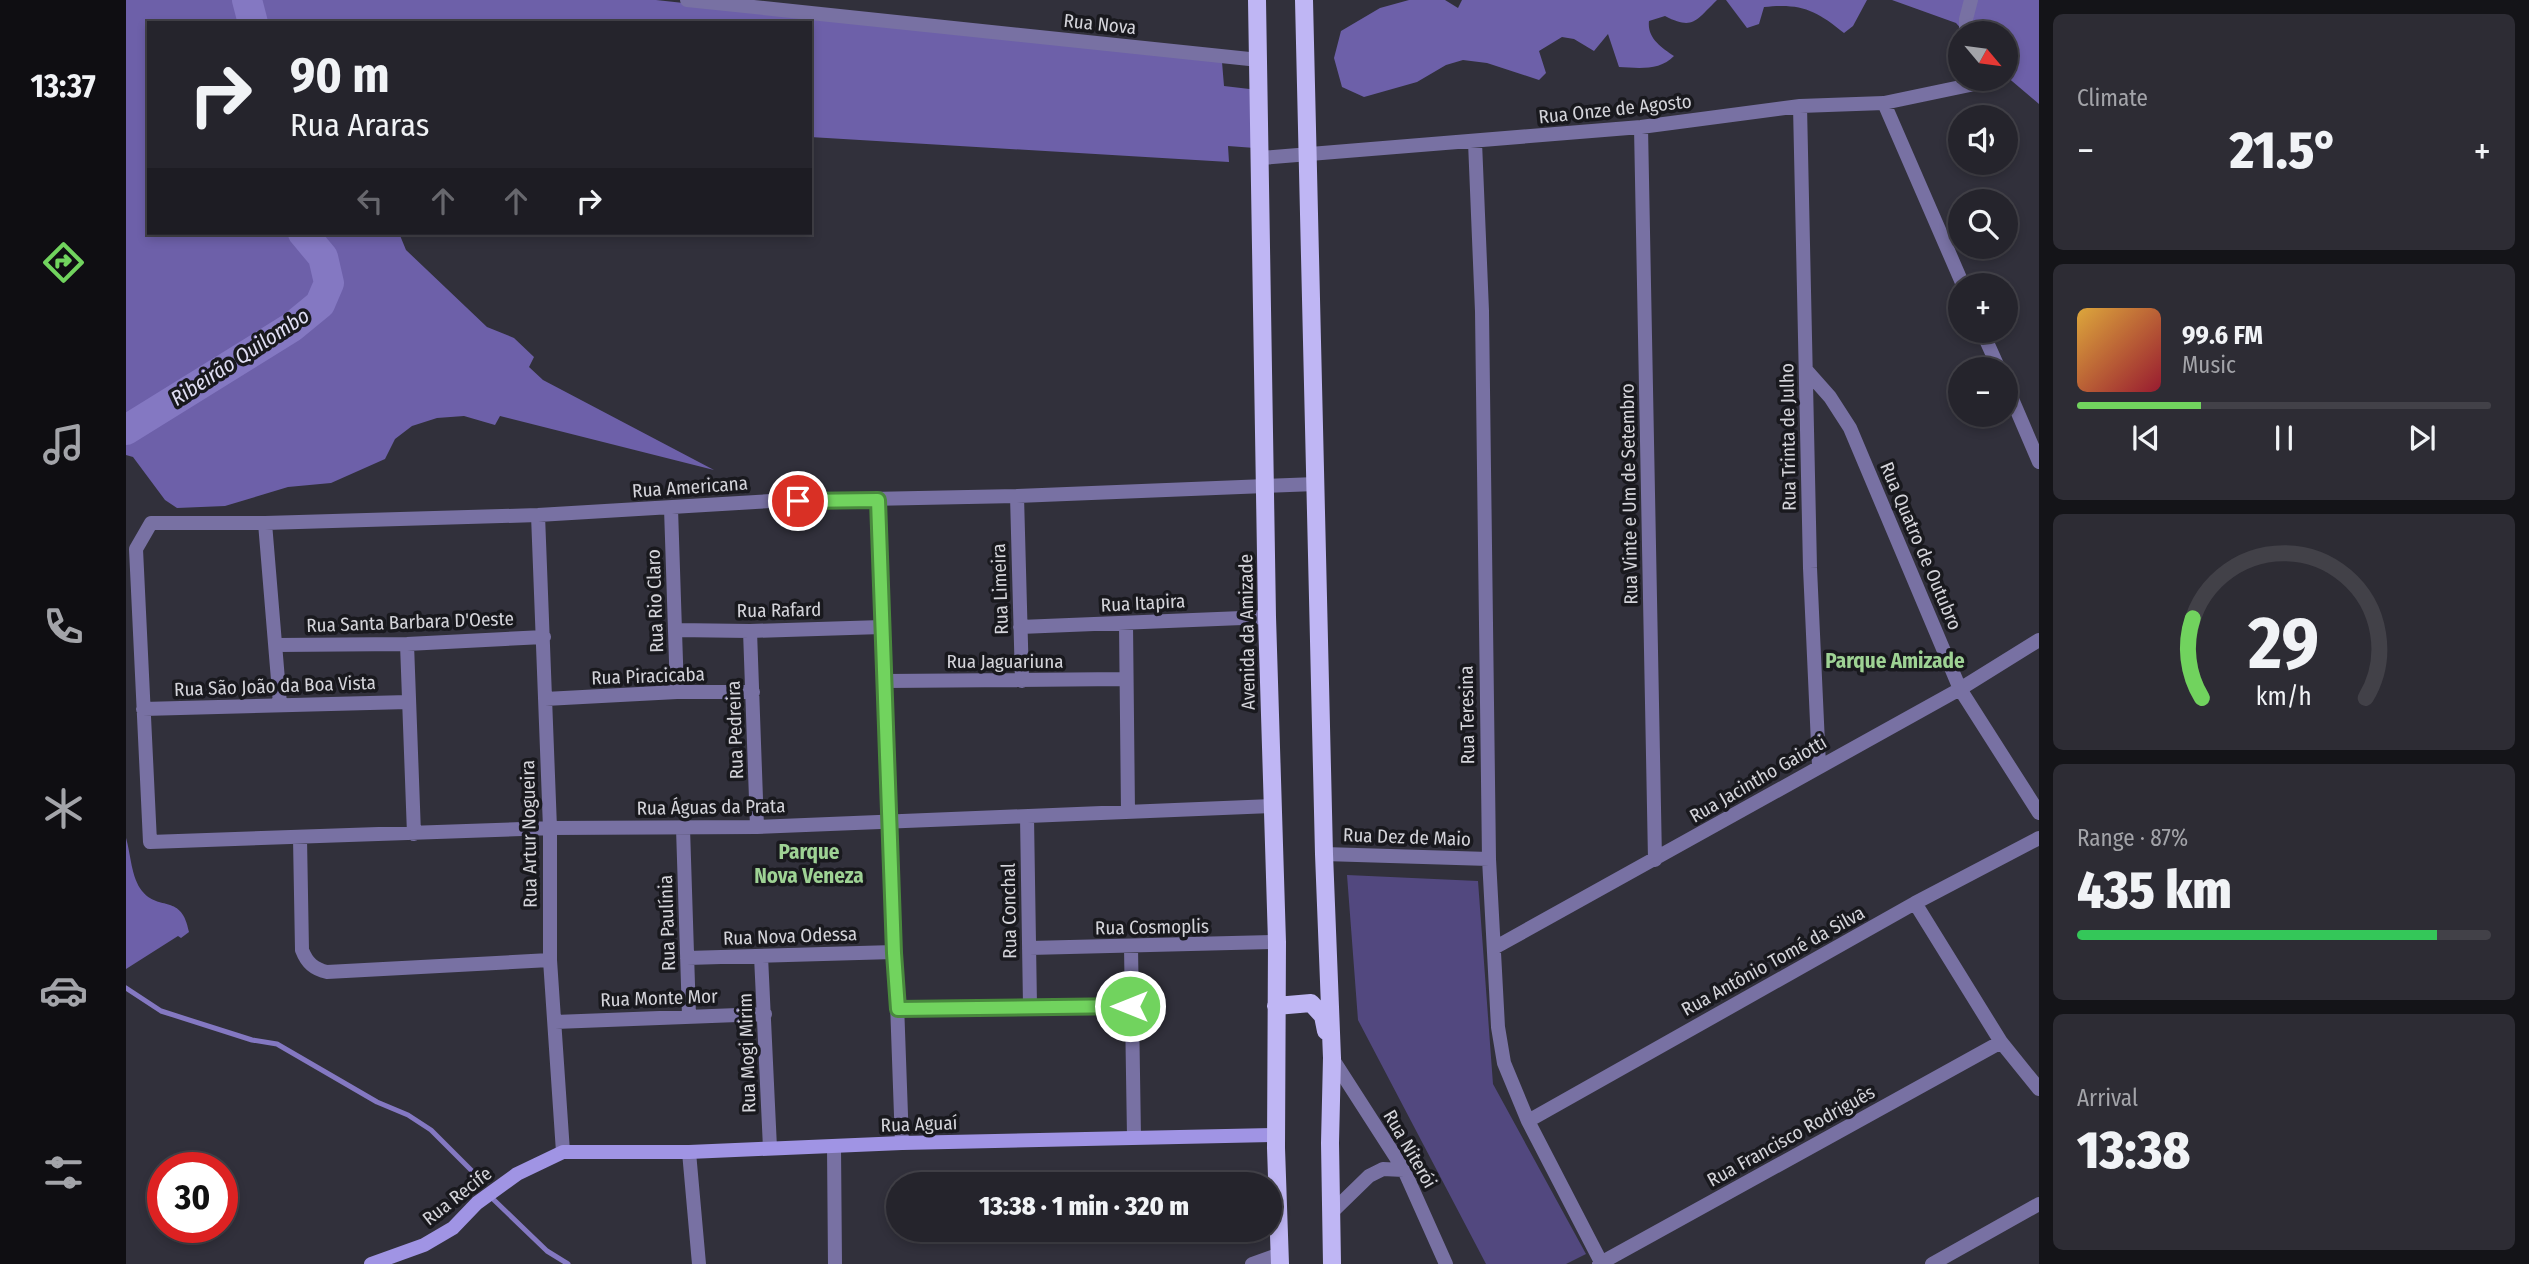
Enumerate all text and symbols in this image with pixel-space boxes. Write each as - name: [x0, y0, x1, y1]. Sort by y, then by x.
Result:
- street label: Rua Nova: [1062, 9, 1138, 39]
- north arrow: [1948, 21, 2018, 91]
- map controls: [1948, 21, 2018, 427]
- text: 90 m: [290, 46, 390, 105]
- icon: right: [175, 49, 266, 140]
- text: 13:37: [30, 67, 96, 105]
- text: Climate: [2077, 84, 2148, 112]
- street label: Rua Onze de Agosto: [1537, 90, 1693, 128]
- button: sound: [1948, 105, 2018, 175]
- text: Rua Araras: [290, 106, 429, 144]
- text: 21.5°: [2230, 119, 2338, 182]
- text: −: [2077, 128, 2094, 174]
- text: +: [2474, 128, 2491, 174]
- icon: left: [351, 182, 389, 220]
- icon: ahead: [424, 182, 462, 220]
- icon: ahead: [497, 182, 535, 220]
- icon: right: [570, 182, 608, 220]
- button: search: [1948, 189, 2018, 259]
- icon: directions: [39, 238, 88, 287]
- button: +: [1948, 273, 2018, 343]
- water label: Ribeirão Quilombo: [166, 302, 314, 412]
- text: 99.6 FM: [2182, 320, 2263, 351]
- text: Music: [2182, 351, 2236, 379]
- button: −: [1948, 357, 2018, 427]
- street label: Rua Trinta de Julho: [1775, 363, 1801, 511]
- street label: Rua Vinte e Um de Setembro: [1616, 383, 1642, 605]
- icon: previous: [2127, 419, 2165, 457]
- icon: pause: [2265, 419, 2303, 457]
- icon: next: [2403, 419, 2441, 457]
- icon: music: [39, 420, 88, 469]
- street label: Rua Quatro de Outubro: [1875, 459, 1967, 633]
- street label: Rua Americana: [631, 471, 749, 503]
- pin: [768, 471, 828, 531]
- icon: arrive: [779, 482, 817, 520]
- street label: Rua Limeira: [987, 543, 1013, 635]
- street label: Rua Rio Claro: [642, 549, 668, 653]
- street label: Avenida da Amizade: [1234, 554, 1260, 710]
- street label: Rua Itapira: [1100, 589, 1186, 617]
- street label: Rua Rafard: [737, 598, 821, 622]
- text: 29: [2248, 600, 2319, 687]
- icon: phone: [39, 602, 88, 651]
- street label: Rua Santa Barbara D'Oeste: [306, 607, 514, 637]
- district label: Parque Amizade: [1825, 648, 1965, 674]
- street label: Rua Jaguariuna: [946, 650, 1064, 673]
- street label: Rua Piracicaba: [591, 663, 705, 689]
- street label: Rua Teresina: [1455, 665, 1479, 765]
- street label: Rua São João da Boa Vista: [174, 671, 376, 701]
- street label: Rua Pedreira: [722, 680, 748, 780]
- text: km/h: [2256, 682, 2312, 712]
- street label: Rua Jacintho Gaiotti: [1685, 730, 1831, 828]
- street label: Rua Artur Nogueira: [516, 760, 542, 908]
- icon: climate: [39, 784, 88, 833]
- street label: Rua Águas da Prata: [636, 794, 786, 820]
- street label: Rua Dez de Maio: [1343, 823, 1471, 851]
- text: Range · 87%: [2077, 824, 2188, 852]
- district label: Parque Nova Veneza: [754, 839, 864, 889]
- text: 435 km: [2077, 859, 2232, 922]
- street label: Rua Conchal: [997, 863, 1021, 959]
- street label: Rua Paulínia: [654, 875, 680, 971]
- street label: Rua Antônio Tomé da Silva: [1677, 901, 1869, 1021]
- street label: Rua Cosmoplis: [1095, 915, 1209, 939]
- street label: Rua Nova Odessa: [723, 922, 857, 950]
- icon: car: [39, 966, 88, 1015]
- position arrow: [1093, 969, 1167, 1043]
- street label: Rua Monte Mor: [600, 984, 718, 1012]
- street label: Rua Mogi Mirim: [733, 993, 761, 1113]
- street label: Rua Francisco Rodriguês: [1703, 1080, 1879, 1192]
- text: Arrival: [2077, 1084, 2138, 1112]
- street label: Rua Niterói: [1378, 1106, 1442, 1192]
- street label: Rua Aguaí: [880, 1111, 958, 1137]
- text: 13:38: [2077, 1119, 2190, 1182]
- icon: filters: [39, 1148, 88, 1197]
- speed limit sign: 30: [147, 1152, 238, 1243]
- street label: Rua Recife: [418, 1162, 496, 1230]
- text: 13:38 · 1 min · 320 m: [979, 1191, 1189, 1222]

